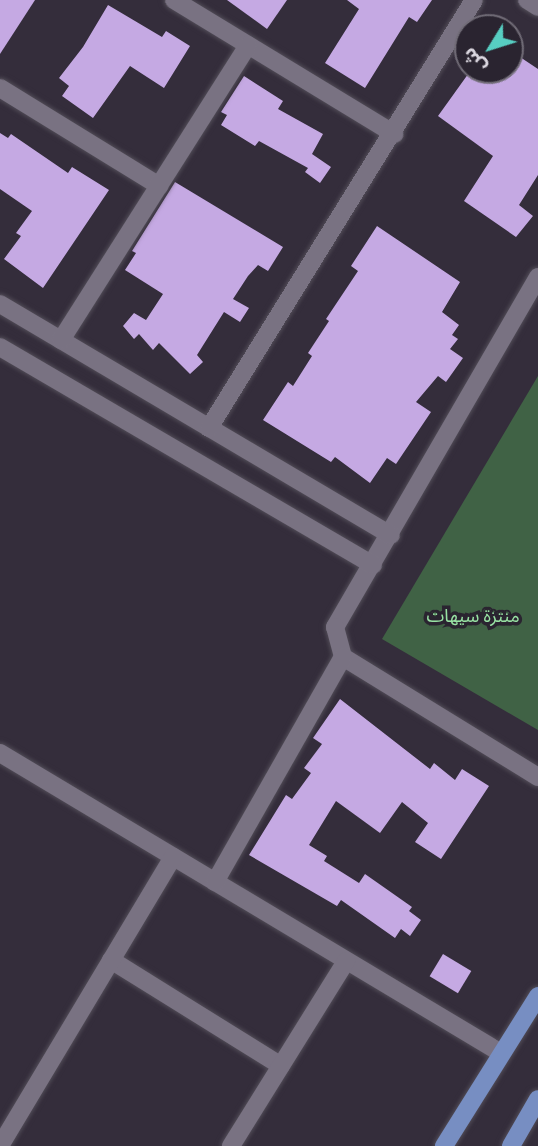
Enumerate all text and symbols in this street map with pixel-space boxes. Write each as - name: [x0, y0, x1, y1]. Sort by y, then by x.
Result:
- north arrow: [454, 14, 524, 84]
- text: ش: [457, 44, 491, 78]
- park label: منتزة سيهات: [426, 604, 520, 626]

